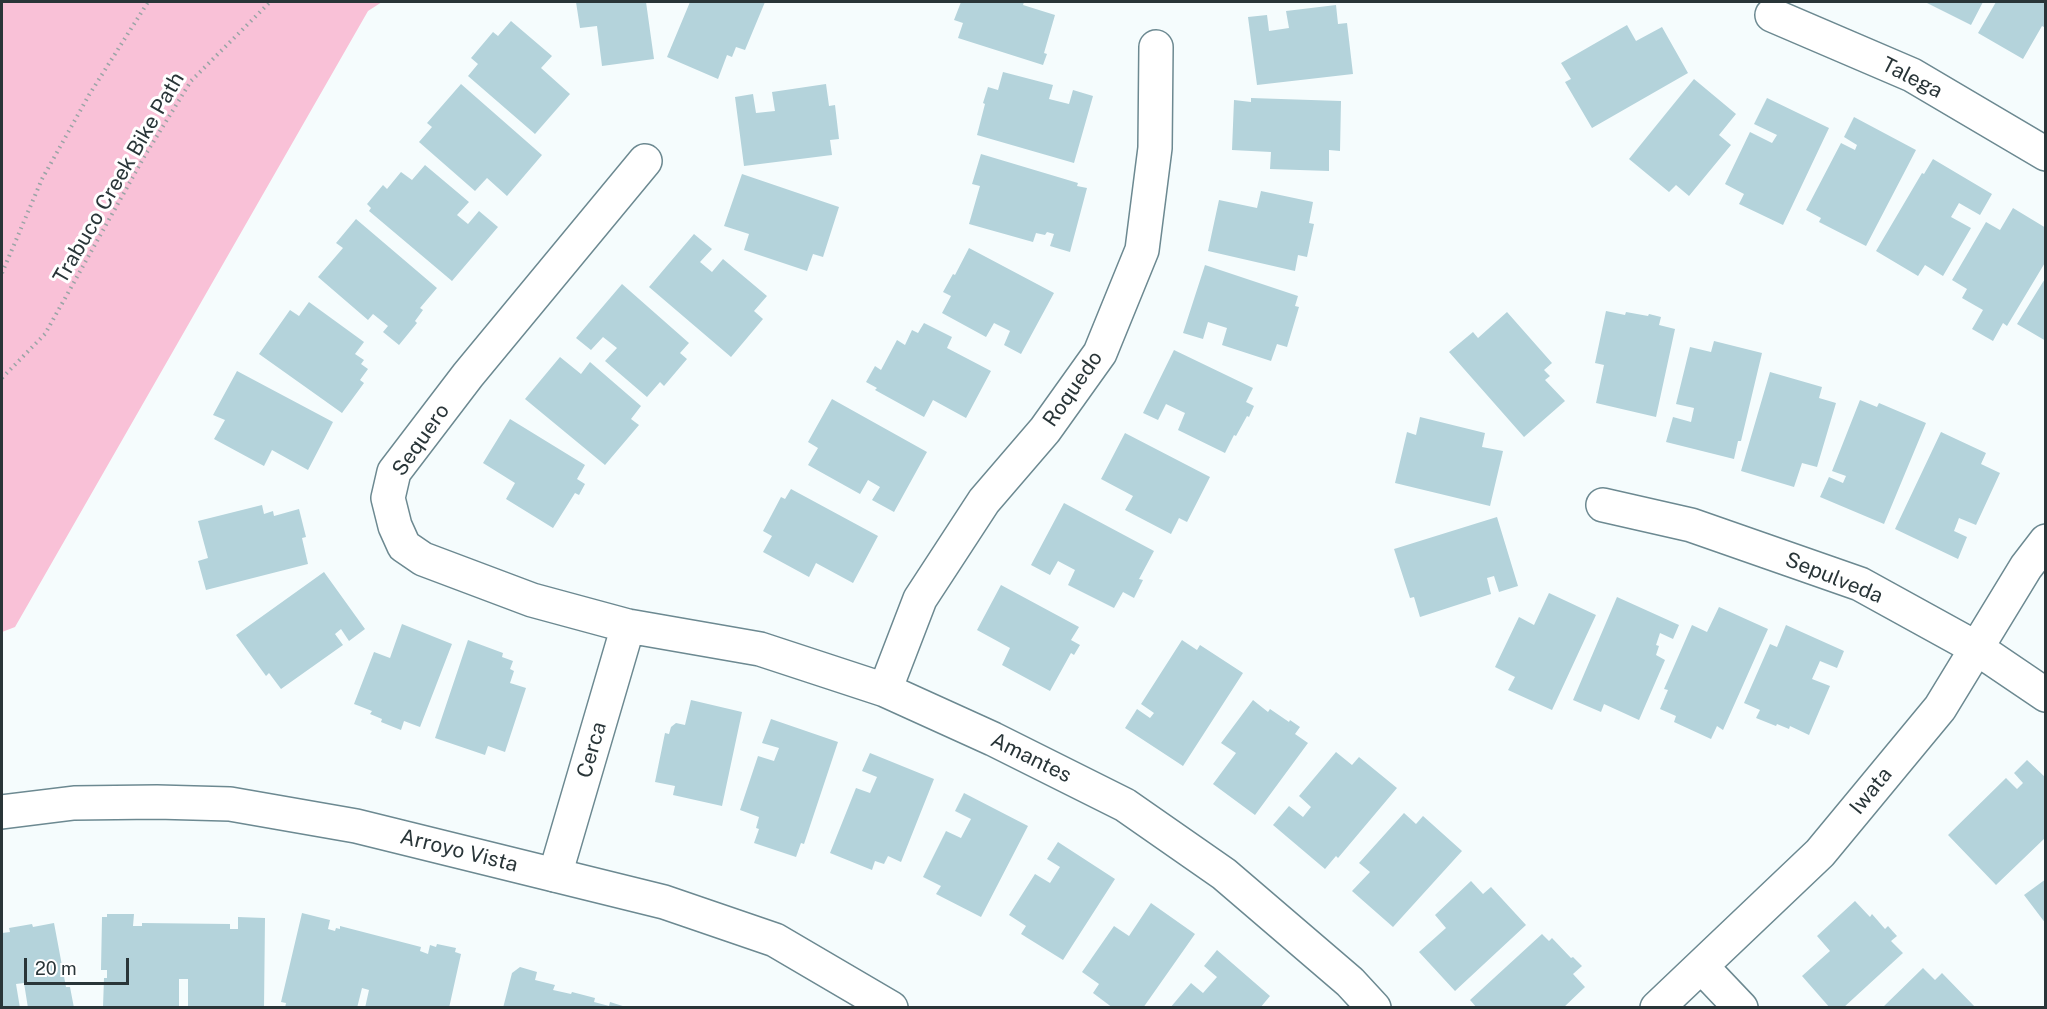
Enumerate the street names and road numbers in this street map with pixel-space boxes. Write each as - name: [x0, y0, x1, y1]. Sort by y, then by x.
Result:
- street label: Talega: [1877, 52, 1947, 104]
- street label: Trabuco Creek Bike Path: [48, 68, 190, 288]
- street label: Roquedo: [1038, 346, 1108, 432]
- street label: Sequero: [387, 399, 455, 481]
- street label: Sepulveda: [1781, 547, 1887, 609]
- street label: Cerca: [572, 719, 612, 781]
- street label: Amantes: [987, 728, 1075, 788]
- street label: Iwata: [1845, 762, 1897, 820]
- street label: Arroyo Vista: [398, 824, 520, 878]

